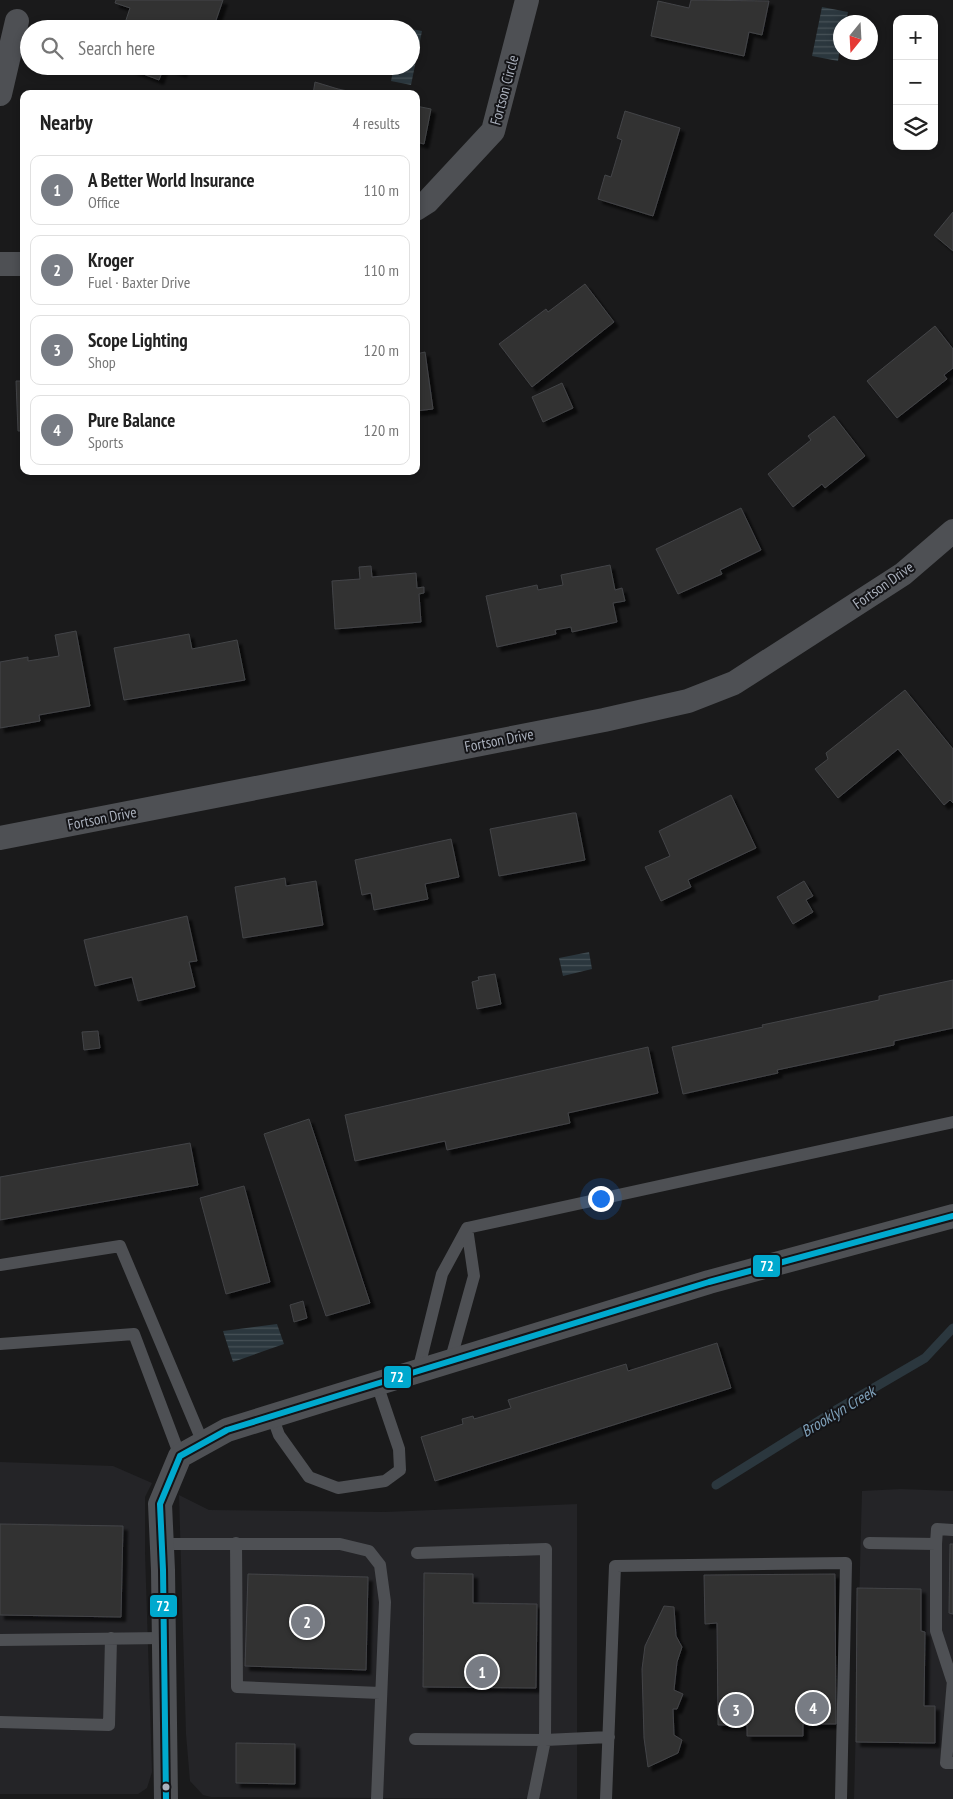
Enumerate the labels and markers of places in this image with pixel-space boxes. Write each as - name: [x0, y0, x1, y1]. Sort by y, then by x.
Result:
- pin: 2: [291, 1603, 323, 1641]
- pin: 1: [466, 1653, 498, 1691]
- pin: 4: [797, 1689, 829, 1727]
- pin: 3: [720, 1691, 752, 1729]
- unlabelled marker: [161, 1782, 171, 1792]

